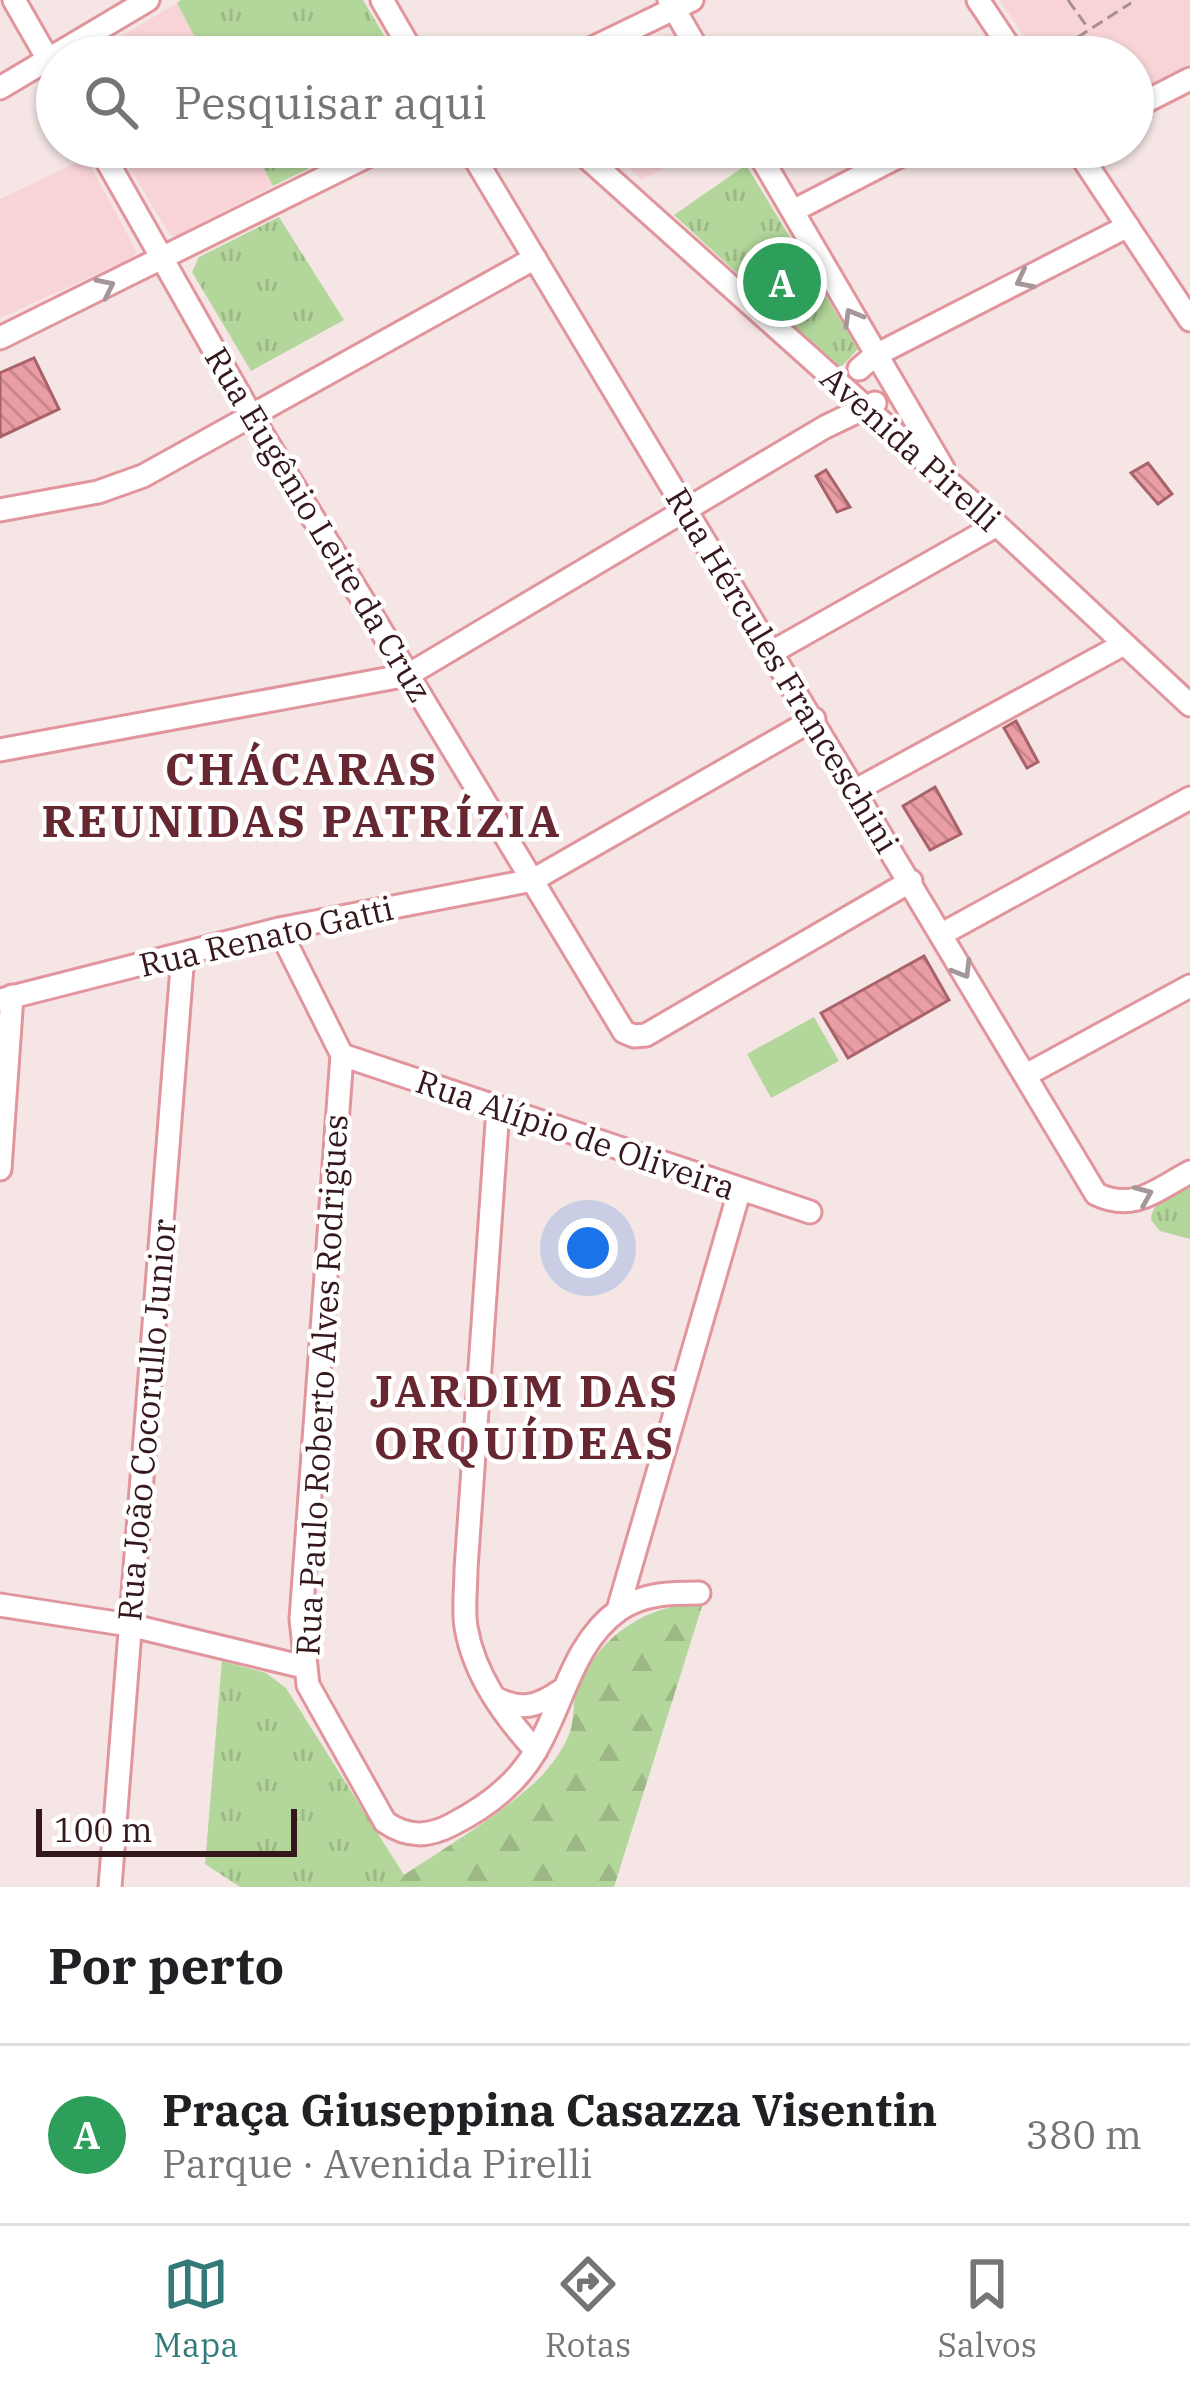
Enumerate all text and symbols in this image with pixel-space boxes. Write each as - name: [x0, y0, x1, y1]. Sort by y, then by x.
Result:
- search box: [36, 36, 1154, 168]
- icon: search: [78, 69, 144, 135]
- text: Pesquisar aqui: [174, 73, 487, 131]
- pin: A: [743, 237, 821, 327]
- one-way arrow: [1014, 265, 1036, 288]
- one-way arrow: [93, 278, 115, 301]
- one-way arrow: [844, 308, 867, 330]
- street label: Rua Eugênio Leite da Cruz: [196, 339, 442, 709]
- street label: Avenida Pirelli: [812, 356, 1010, 540]
- street label: Rua Hércules Franceschini: [657, 479, 909, 861]
- district label: CHÁCARAS REUNIDAS PATRÍZIA: [41, 739, 563, 849]
- street label: Rua Renato Gatti: [135, 886, 397, 986]
- one-way arrow: [949, 957, 972, 979]
- street label: Rua Alípio de Oliveira: [411, 1059, 741, 1209]
- street label: Rua Paulo Roberto Alves Rodrigues: [285, 1113, 357, 1657]
- one-way arrow: [1132, 1185, 1153, 1209]
- street label: Rua João Cocorullo Junior: [107, 1217, 185, 1623]
- your location: [558, 1218, 618, 1278]
- district label: JARDIM DAS ORQUÍDEAS: [370, 1361, 680, 1471]
- scale bar: [36, 1803, 297, 1856]
- text: 100 m: [54, 1808, 153, 1851]
- text: Por perto: [48, 1932, 284, 1998]
- text: Praça Giuseppina Casazza Visentin: [162, 2080, 937, 2138]
- text: A: [73, 2109, 101, 2160]
- text: 380 m: [1026, 2109, 1142, 2160]
- text: Parque · Avenida Pirelli: [162, 2138, 592, 2189]
- tab: Mapa: [153, 2251, 239, 2366]
- tab: Rotas: [545, 2251, 631, 2366]
- tab: Salvos: [937, 2251, 1037, 2366]

